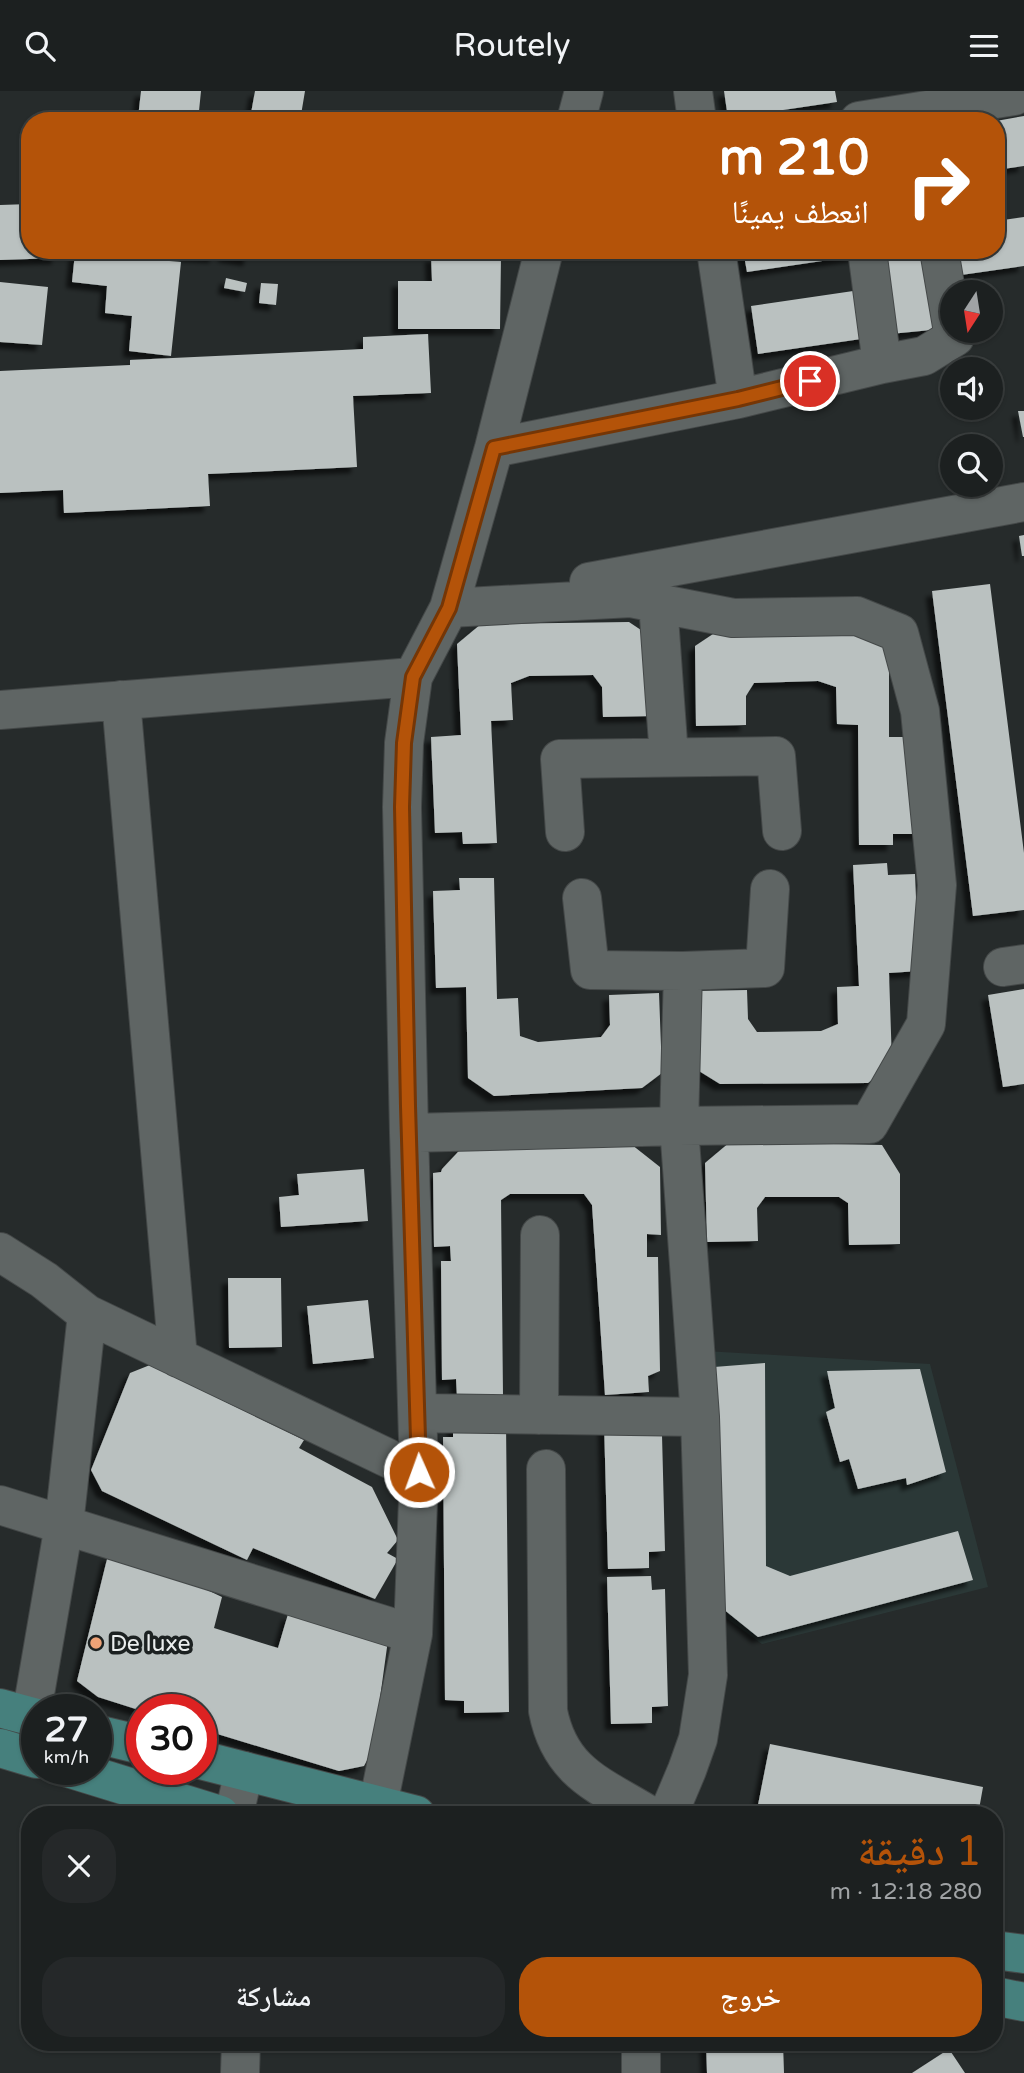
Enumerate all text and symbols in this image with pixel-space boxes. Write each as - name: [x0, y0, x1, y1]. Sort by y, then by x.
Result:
- icon: search: [21, 27, 59, 65]
- text: Routely: [454, 27, 571, 65]
- icon: menu: [965, 27, 1003, 65]
- text: 210 m: [719, 129, 869, 188]
- icon: right: [893, 140, 984, 231]
- text: انعطف يمينًا: [732, 194, 869, 232]
- north arrow: [940, 280, 1003, 343]
- map controls: [940, 280, 1003, 497]
- pin: [780, 351, 840, 411]
- button: sound: [940, 357, 1003, 420]
- icon: arrive: [791, 362, 829, 400]
- button: search: [940, 434, 1003, 497]
- position arrow: [382, 1435, 456, 1509]
- place label: De luxe: [110, 1630, 190, 1658]
- marker: De luxe: [88, 1635, 104, 1651]
- speed limit sign: 30: [126, 1694, 217, 1785]
- text: 27: [45, 1709, 88, 1751]
- text: km/h: [44, 1746, 89, 1768]
- text: 1 دقيقة: [857, 1826, 982, 1877]
- button: close: [42, 1829, 116, 1903]
- text: 280 m · 12:18: [830, 1878, 982, 1906]
- button: مشاركة: [42, 1957, 505, 2037]
- button: خروج: [519, 1957, 982, 2037]

